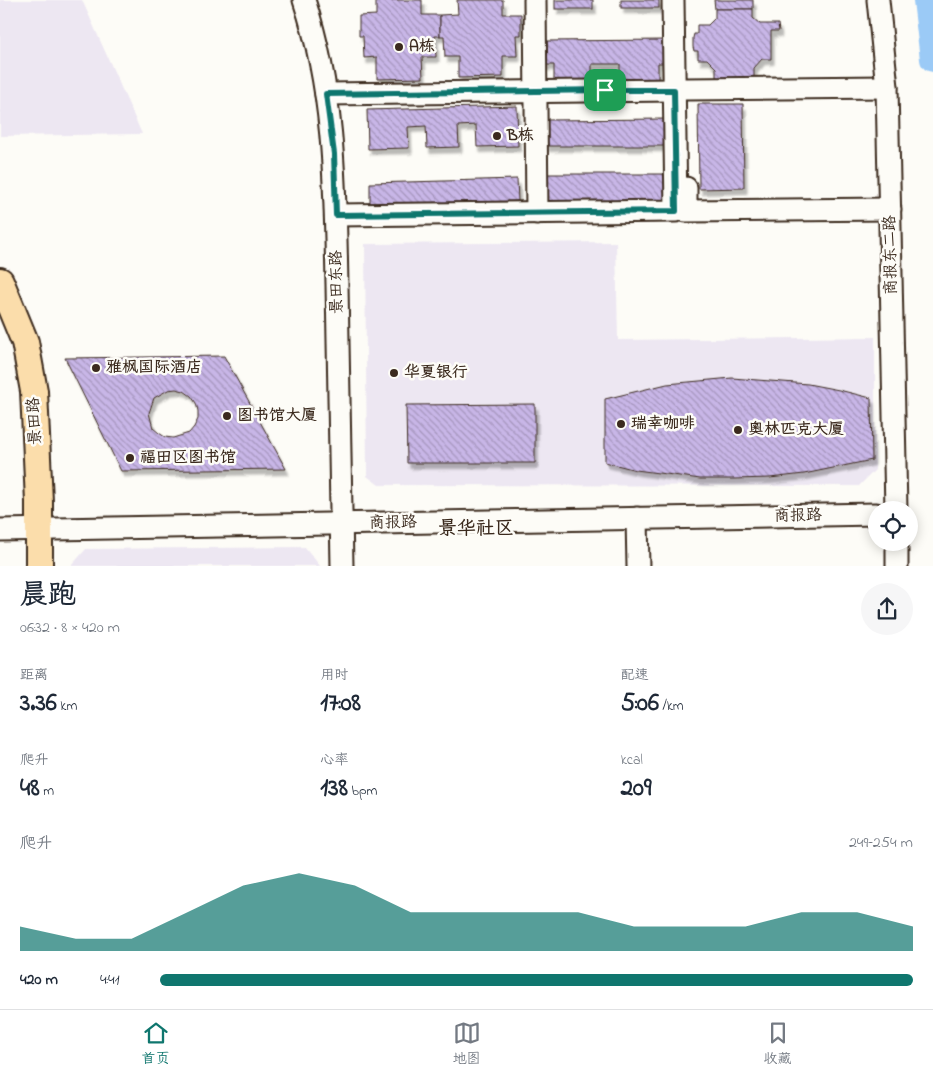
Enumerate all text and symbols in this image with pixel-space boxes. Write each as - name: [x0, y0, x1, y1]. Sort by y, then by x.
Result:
- place label: A栋: [409, 35, 435, 59]
- marker: A栋: [393, 41, 405, 53]
- pin: [584, 69, 626, 111]
- icon: arrive: [591, 76, 619, 104]
- place label: B栋: [506, 124, 534, 148]
- marker: B栋: [491, 130, 503, 142]
- street label: 商报东二路: [878, 215, 904, 295]
- street label: 景田东路: [324, 250, 350, 314]
- place label: 雅枫国际酒店: [106, 356, 202, 380]
- place label: 华夏银行: [404, 361, 468, 385]
- marker: 雅枫国际酒店: [90, 362, 102, 374]
- marker: 华夏银行: [388, 367, 400, 379]
- street label: 景田路: [22, 396, 48, 446]
- place label: 图书馆大厦: [237, 404, 317, 428]
- marker: 图书馆大厦: [221, 410, 233, 422]
- place label: 瑞幸咖啡: [631, 412, 695, 436]
- marker: 瑞幸咖啡: [615, 418, 627, 430]
- place label: 奥林匹克大厦: [748, 418, 844, 442]
- marker: 奥林匹克大厦: [732, 424, 744, 436]
- place label: 福田区图书馆: [140, 446, 236, 470]
- marker: 福田区图书馆: [124, 452, 136, 464]
- map controls: [868, 501, 918, 551]
- button: locate: [868, 501, 918, 551]
- street label: 商报路: [774, 504, 822, 528]
- street label: 商报路: [369, 511, 417, 535]
- district label: 景华社区: [438, 516, 514, 543]
- text: 晨跑: [20, 576, 76, 617]
- button: share: [861, 583, 913, 635]
- text: 06:32 · 8 × 420 m: [20, 616, 120, 640]
- text: 距离: [20, 665, 48, 686]
- text: 用时: [320, 665, 348, 686]
- text: 配速: [621, 665, 649, 686]
- text: 3.36: [20, 686, 57, 722]
- text: 17:08: [320, 686, 361, 722]
- text: 5:06: [621, 686, 659, 722]
- text: km: [57, 696, 77, 717]
- text: /km: [659, 696, 684, 717]
- text: 爬升: [20, 750, 48, 771]
- text: 心率: [320, 750, 348, 771]
- text: kcal: [621, 750, 643, 771]
- text: 48: [20, 771, 40, 807]
- text: 138: [320, 771, 348, 807]
- text: 209: [621, 771, 651, 807]
- text: m: [40, 781, 54, 802]
- text: bpm: [348, 781, 377, 802]
- text: 249–254 m: [849, 831, 913, 855]
- text: 爬升: [20, 832, 52, 856]
- text: 420 m: [20, 968, 58, 992]
- text: 4:41: [100, 968, 120, 992]
- tab: 首页: [142, 1019, 170, 1070]
- tab: 地图: [453, 1019, 481, 1070]
- tab: 收藏: [764, 1019, 792, 1070]

